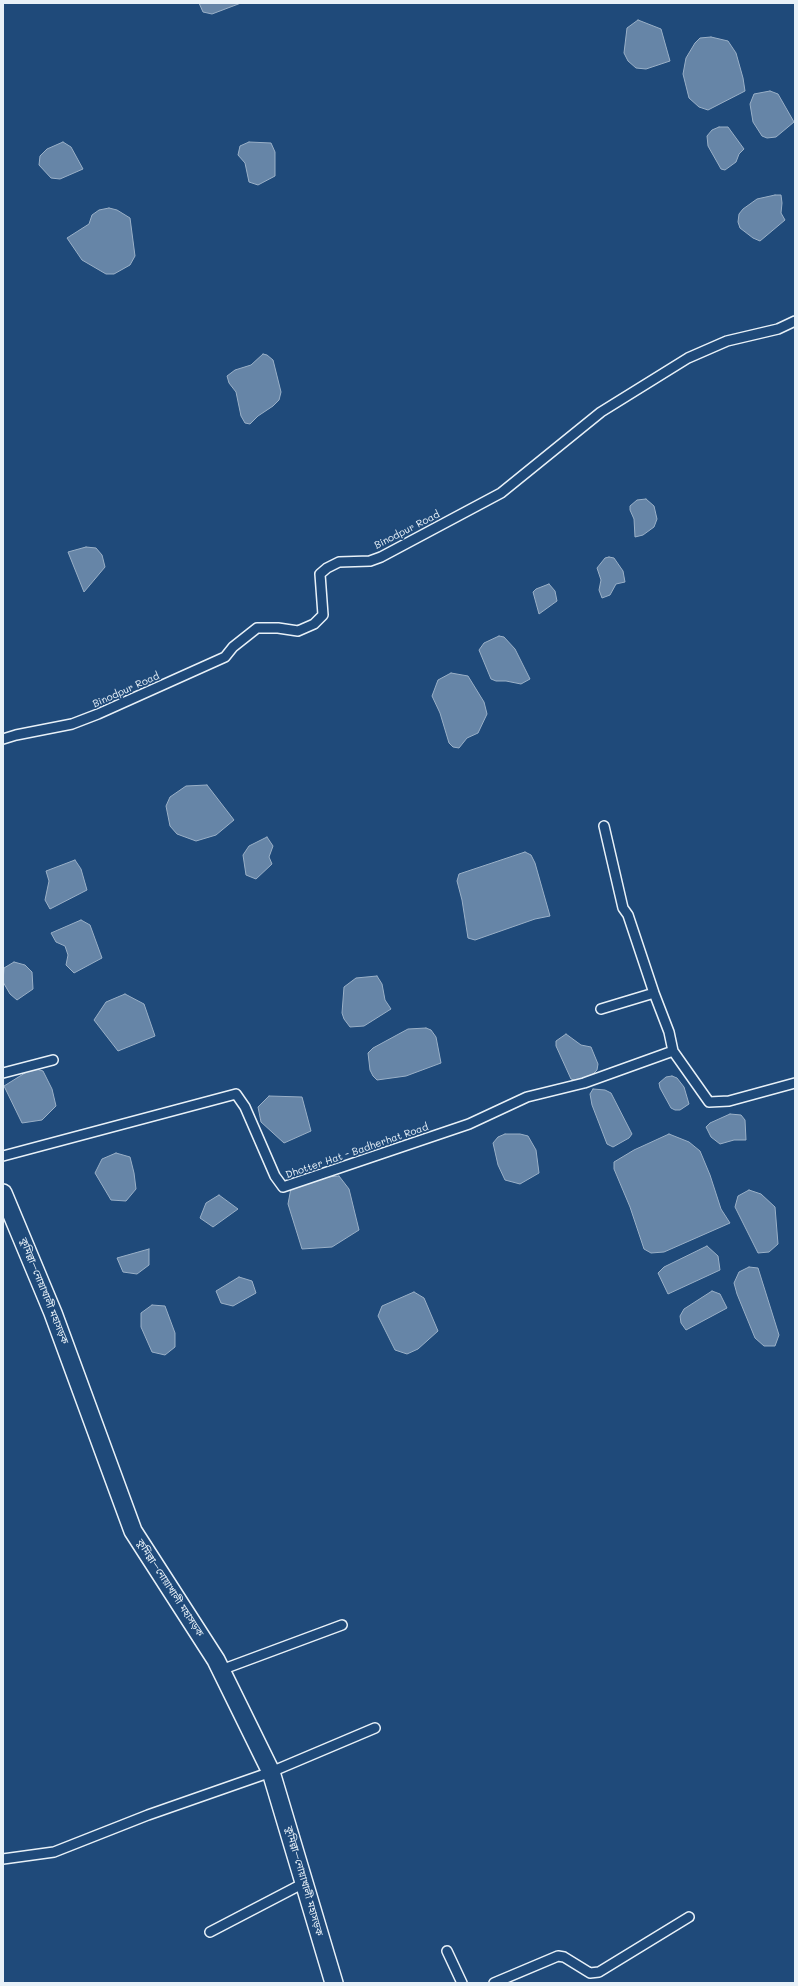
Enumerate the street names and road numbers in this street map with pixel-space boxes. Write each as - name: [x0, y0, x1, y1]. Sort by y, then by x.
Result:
- street label: Binodpur Road: [372, 508, 442, 552]
- street label: Binodpur Road: [91, 670, 161, 710]
- street label: Dhotter Hat - Badherhat Road: [284, 1121, 430, 1181]
- street label: কুমিল্লা–নোয়াখালী মহাসড়ক: [17, 1236, 71, 1346]
- street label: কুমিল্লা–নোয়াখালী মহাসড়ক: [134, 1537, 206, 1639]
- street label: কুমিল্লা–নোয়াখালী মহাসড়ক: [283, 1825, 325, 1937]

